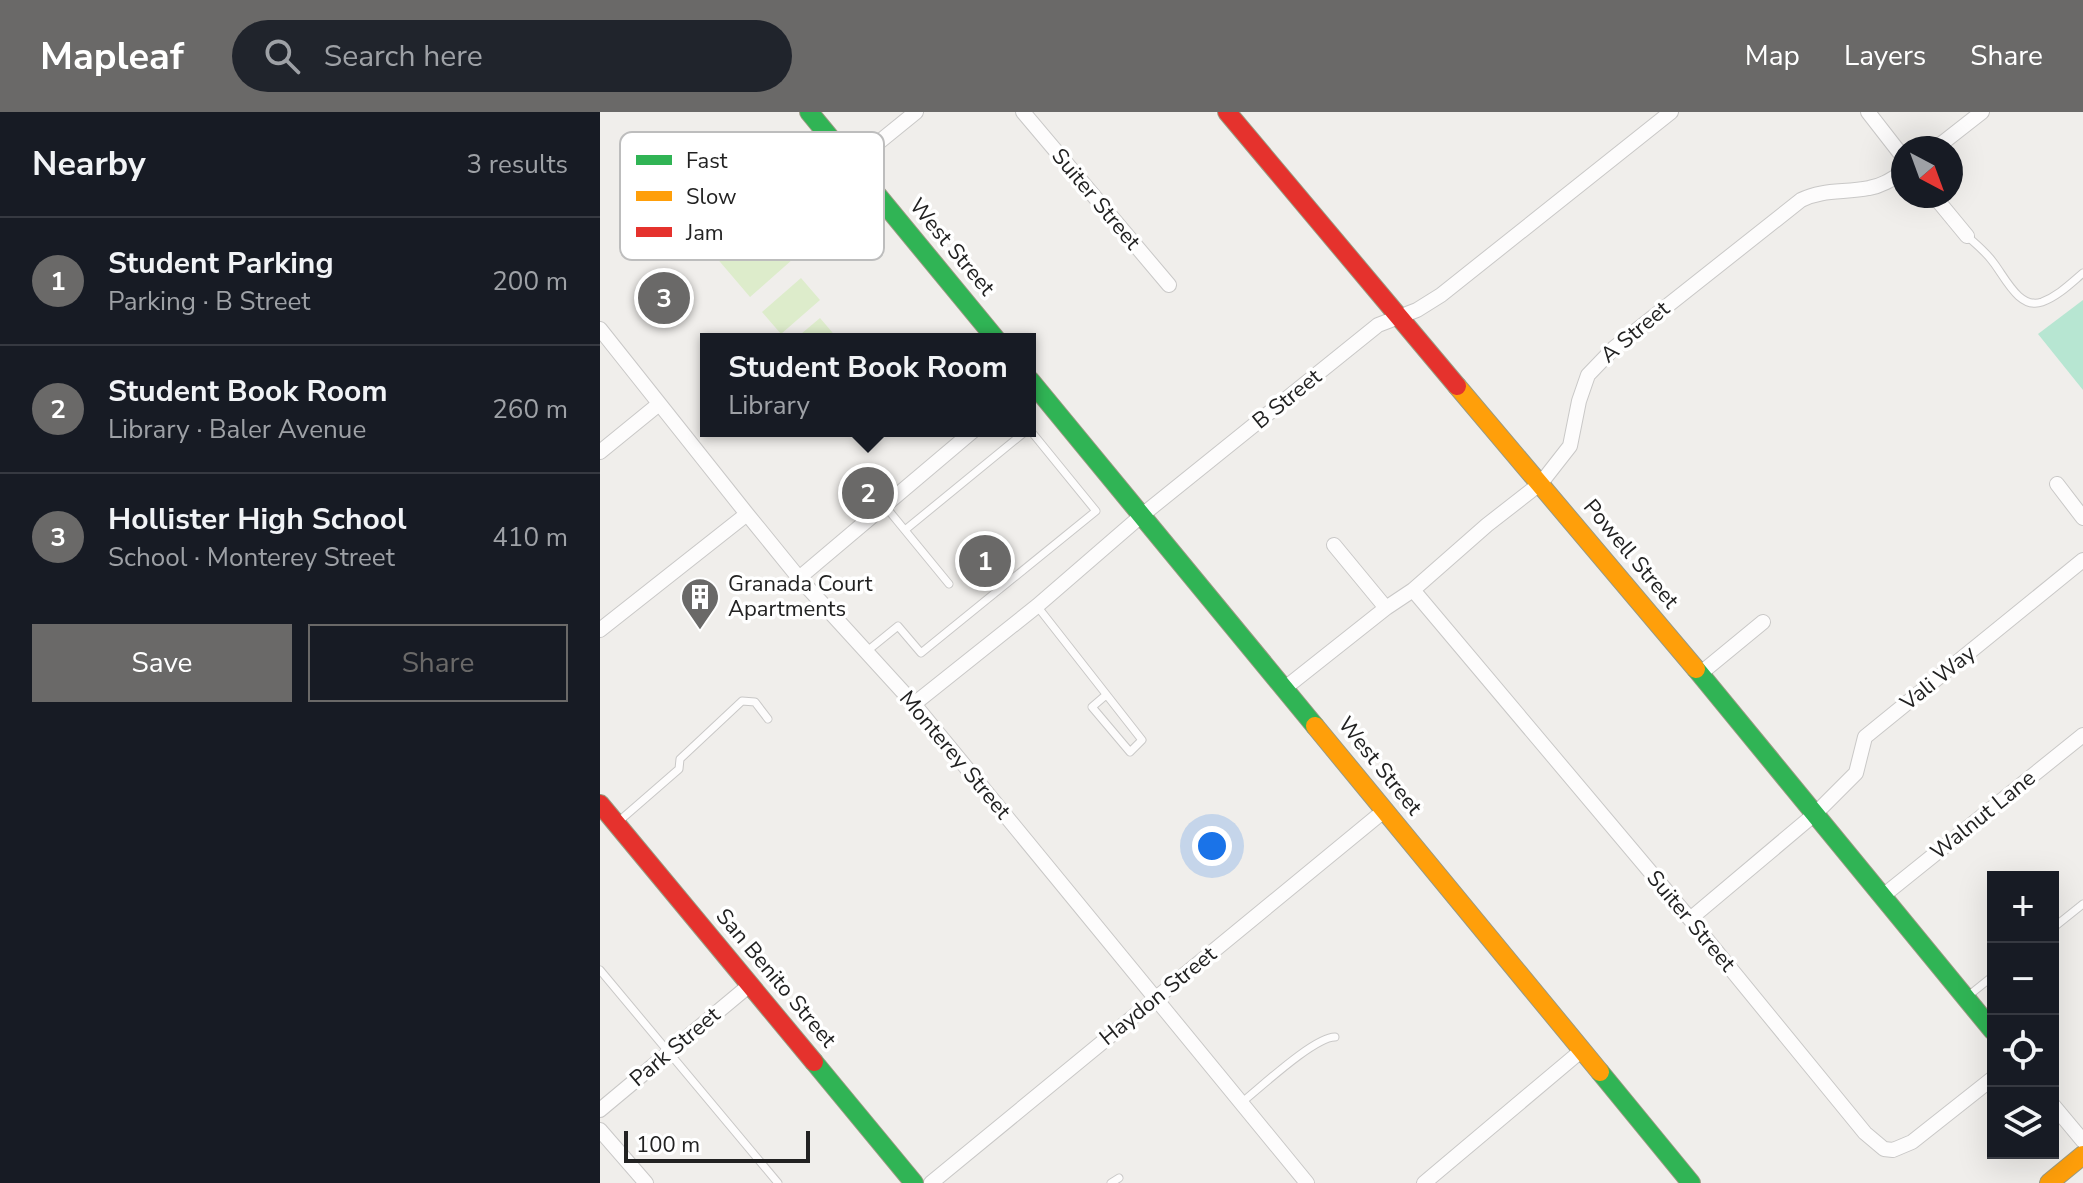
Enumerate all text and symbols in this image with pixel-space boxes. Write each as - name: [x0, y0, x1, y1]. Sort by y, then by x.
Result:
- search box: [232, 20, 792, 92]
- text: Mapleaf: [40, 31, 184, 82]
- icon: search: [260, 34, 304, 78]
- text: Search here: [324, 36, 483, 77]
- text: Map: [1745, 37, 1800, 75]
- text: Layers: [1844, 37, 1926, 75]
- text: Share: [1970, 37, 2043, 75]
- legend: [620, 132, 884, 260]
- north arrow: [1891, 136, 1963, 208]
- text: Nearby: [32, 141, 146, 187]
- street label: Suiter Street: [1045, 142, 1147, 256]
- text: Fast: [686, 146, 728, 176]
- text: 3 results: [467, 147, 568, 182]
- text: Slow: [686, 182, 737, 212]
- street label: West Street: [902, 192, 1002, 302]
- text: Jam: [685, 218, 724, 248]
- text: Student Parking: [108, 243, 334, 284]
- text: 1: [50, 264, 66, 299]
- text: 200 m: [492, 264, 568, 299]
- pin: 3: [638, 268, 690, 328]
- text: Parking · B Street: [108, 284, 310, 319]
- street label: A Street: [1594, 294, 1676, 370]
- popup: [700, 333, 1036, 437]
- text: Student Book Room: [728, 347, 1008, 388]
- street label: B Street: [1246, 362, 1328, 436]
- text: Student Book Room: [108, 371, 388, 412]
- text: Library: [728, 388, 810, 423]
- text: 2: [50, 392, 66, 427]
- text: 260 m: [492, 392, 568, 427]
- text: Library · Baler Avenue: [108, 412, 366, 447]
- pin: 2: [842, 463, 894, 523]
- street label: Powell Street: [1576, 493, 1686, 615]
- text: Hollister High School: [108, 499, 407, 540]
- text: 3: [50, 520, 66, 555]
- text: 410 m: [492, 520, 568, 555]
- pin: 1: [959, 531, 1011, 591]
- text: School · Monterey Street: [108, 540, 395, 575]
- place label: Granada Court Apartments: [728, 569, 873, 624]
- building icon: Granada Court Apartments: [679, 576, 721, 631]
- button: Save: [32, 624, 292, 702]
- button: Share: [308, 624, 568, 702]
- street label: Vali Way: [1893, 638, 1982, 718]
- street label: Monterey Street: [892, 684, 1018, 826]
- street label: West Street: [1331, 711, 1429, 822]
- street label: Walnut Lane: [1924, 763, 2042, 867]
- your location: [1192, 826, 1232, 866]
- street label: Suiter Street: [1640, 864, 1742, 978]
- map controls: [1987, 871, 2059, 1159]
- button: +: [1987, 871, 2059, 943]
- street label: San Benito Street: [709, 902, 843, 1054]
- street label: Haydon Street: [1093, 939, 1223, 1053]
- button: −: [1987, 943, 2059, 1015]
- street label: Park Street: [623, 1000, 727, 1094]
- button: locate: [1987, 1015, 2059, 1087]
- button: layers: [1987, 1087, 2059, 1159]
- scale bar: [624, 1127, 810, 1163]
- text: 100 m: [636, 1130, 700, 1160]

